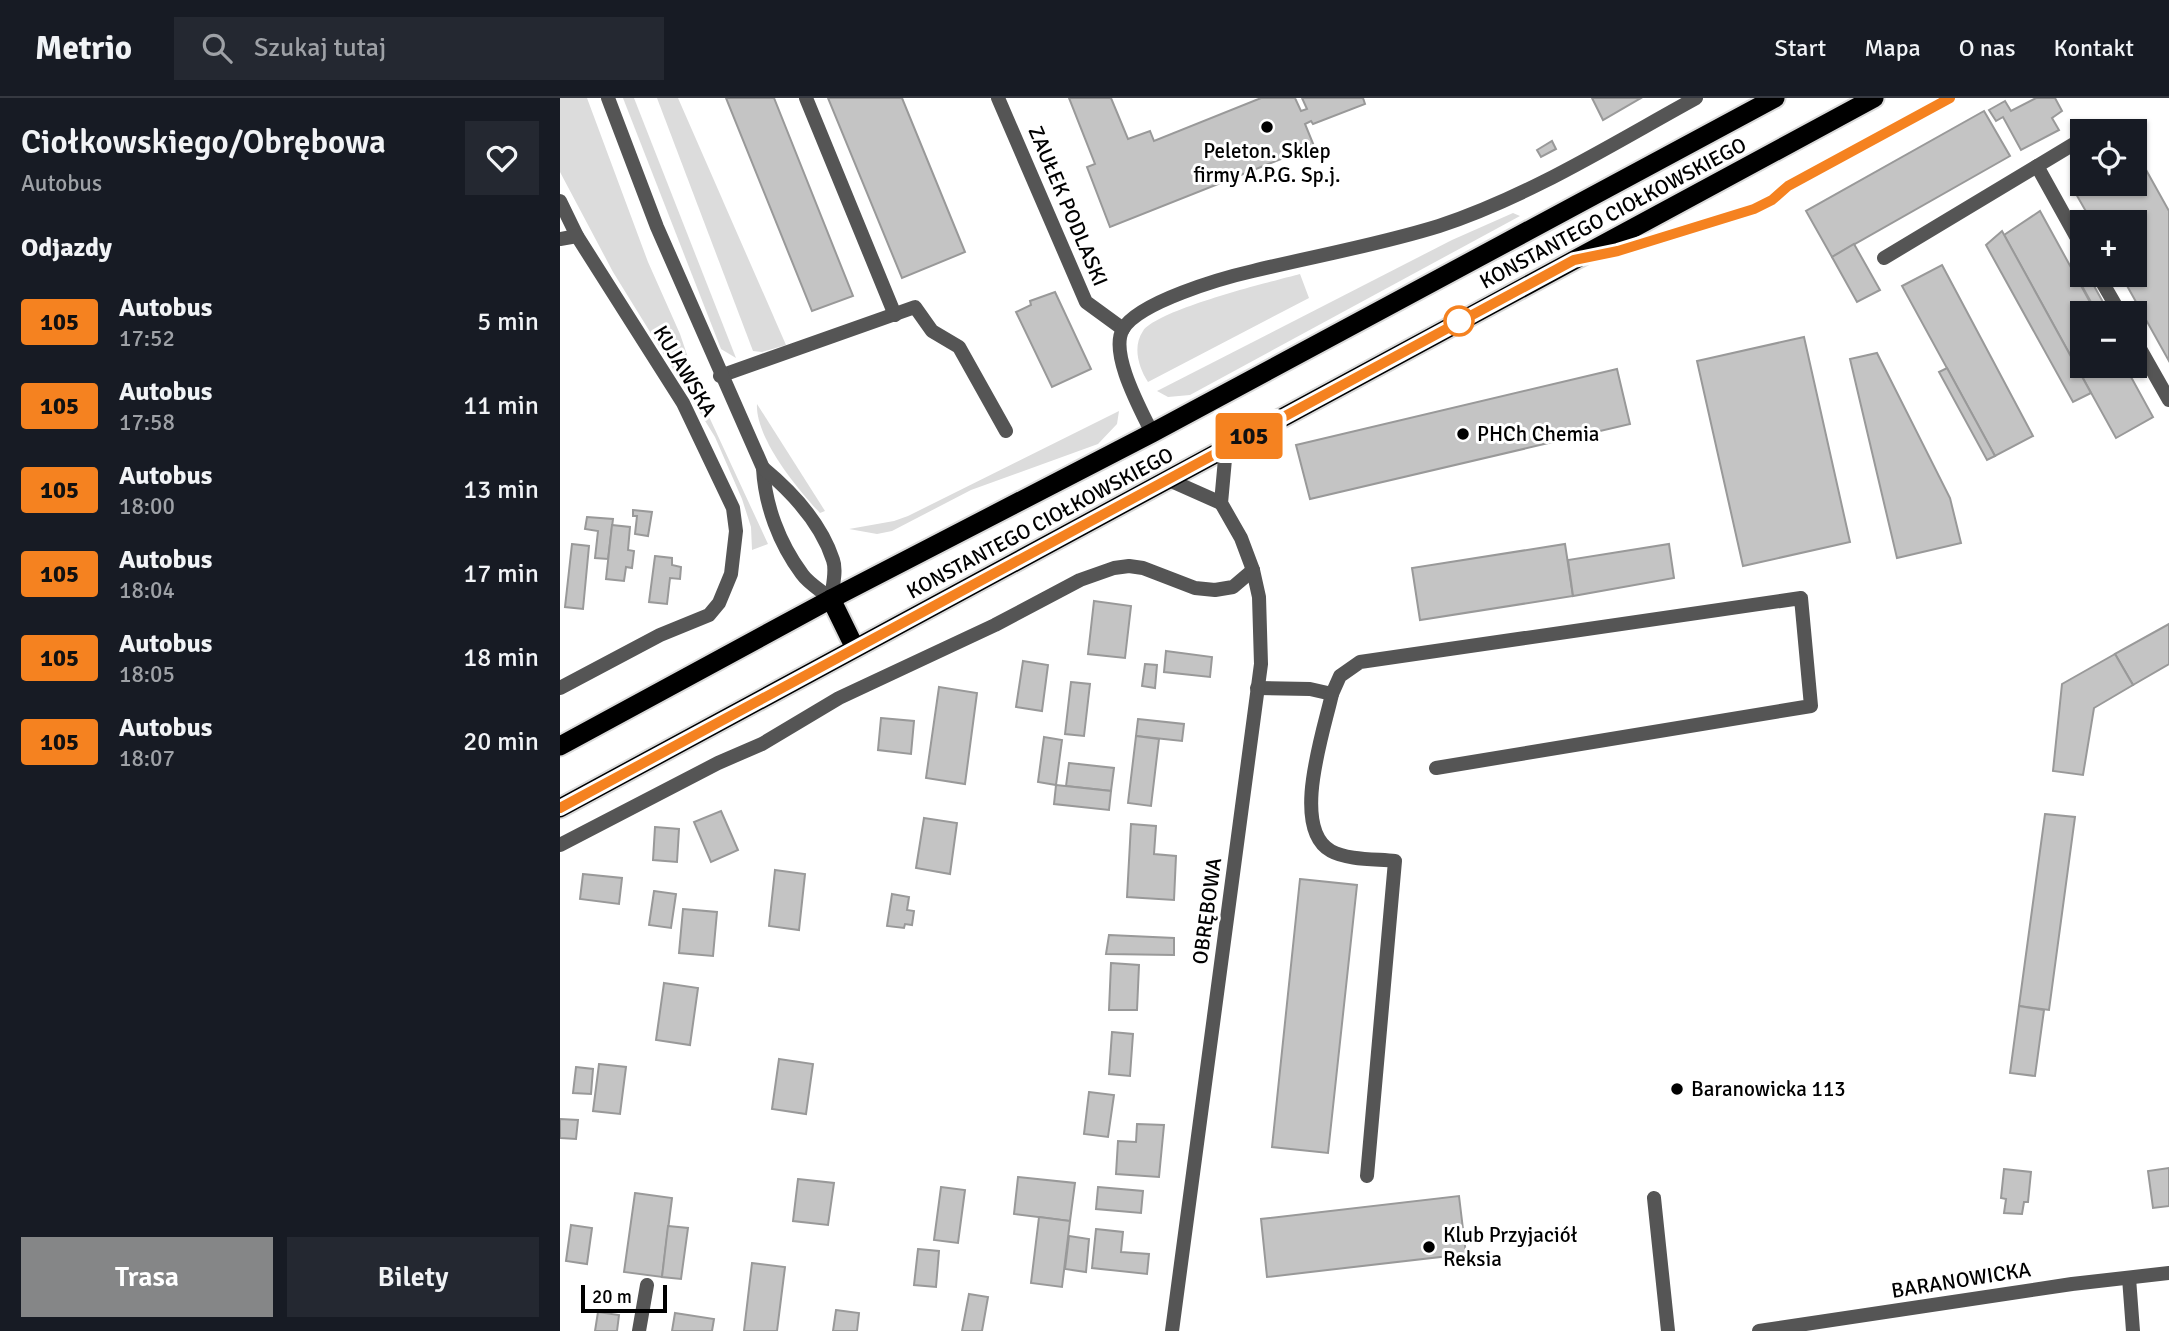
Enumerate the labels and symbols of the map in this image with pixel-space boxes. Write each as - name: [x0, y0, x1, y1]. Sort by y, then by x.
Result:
- marker: Peleton. Sklep firmy A.P.G. Sp.j.: [1259, 119, 1275, 135]
- street label: ZAUŁEK PODLASKI: [1023, 122, 1113, 290]
- street label: KONSTANTEGO CIOŁKOWSKIEGO: [1475, 132, 1751, 294]
- place label: Peleton. Sklep firmy A.P.G. Sp.j.: [1193, 138, 1341, 188]
- unlabelled marker: [1444, 306, 1474, 336]
- street label: KUJAWSKA: [648, 321, 722, 422]
- line badge: 105: [1209, 413, 1289, 459]
- place label: PHCh Chemia: [1477, 421, 1600, 447]
- marker: PHCh Chemia: [1455, 426, 1471, 442]
- street label: KONSTANTEGO CIOŁKOWSKIEGO: [902, 442, 1178, 604]
- street label: OBRĘBOWA: [1187, 856, 1227, 966]
- place label: Baranowicka 113: [1691, 1076, 1846, 1102]
- marker: Baranowicka 113: [1669, 1081, 1685, 1097]
- place label: Klub Przyjaciół Reksia: [1443, 1222, 1578, 1272]
- marker: Klub Przyjaciół Reksia: [1421, 1239, 1437, 1255]
- street label: BARANOWICKA: [1889, 1256, 2033, 1304]
- scale bar: [581, 1282, 667, 1314]

